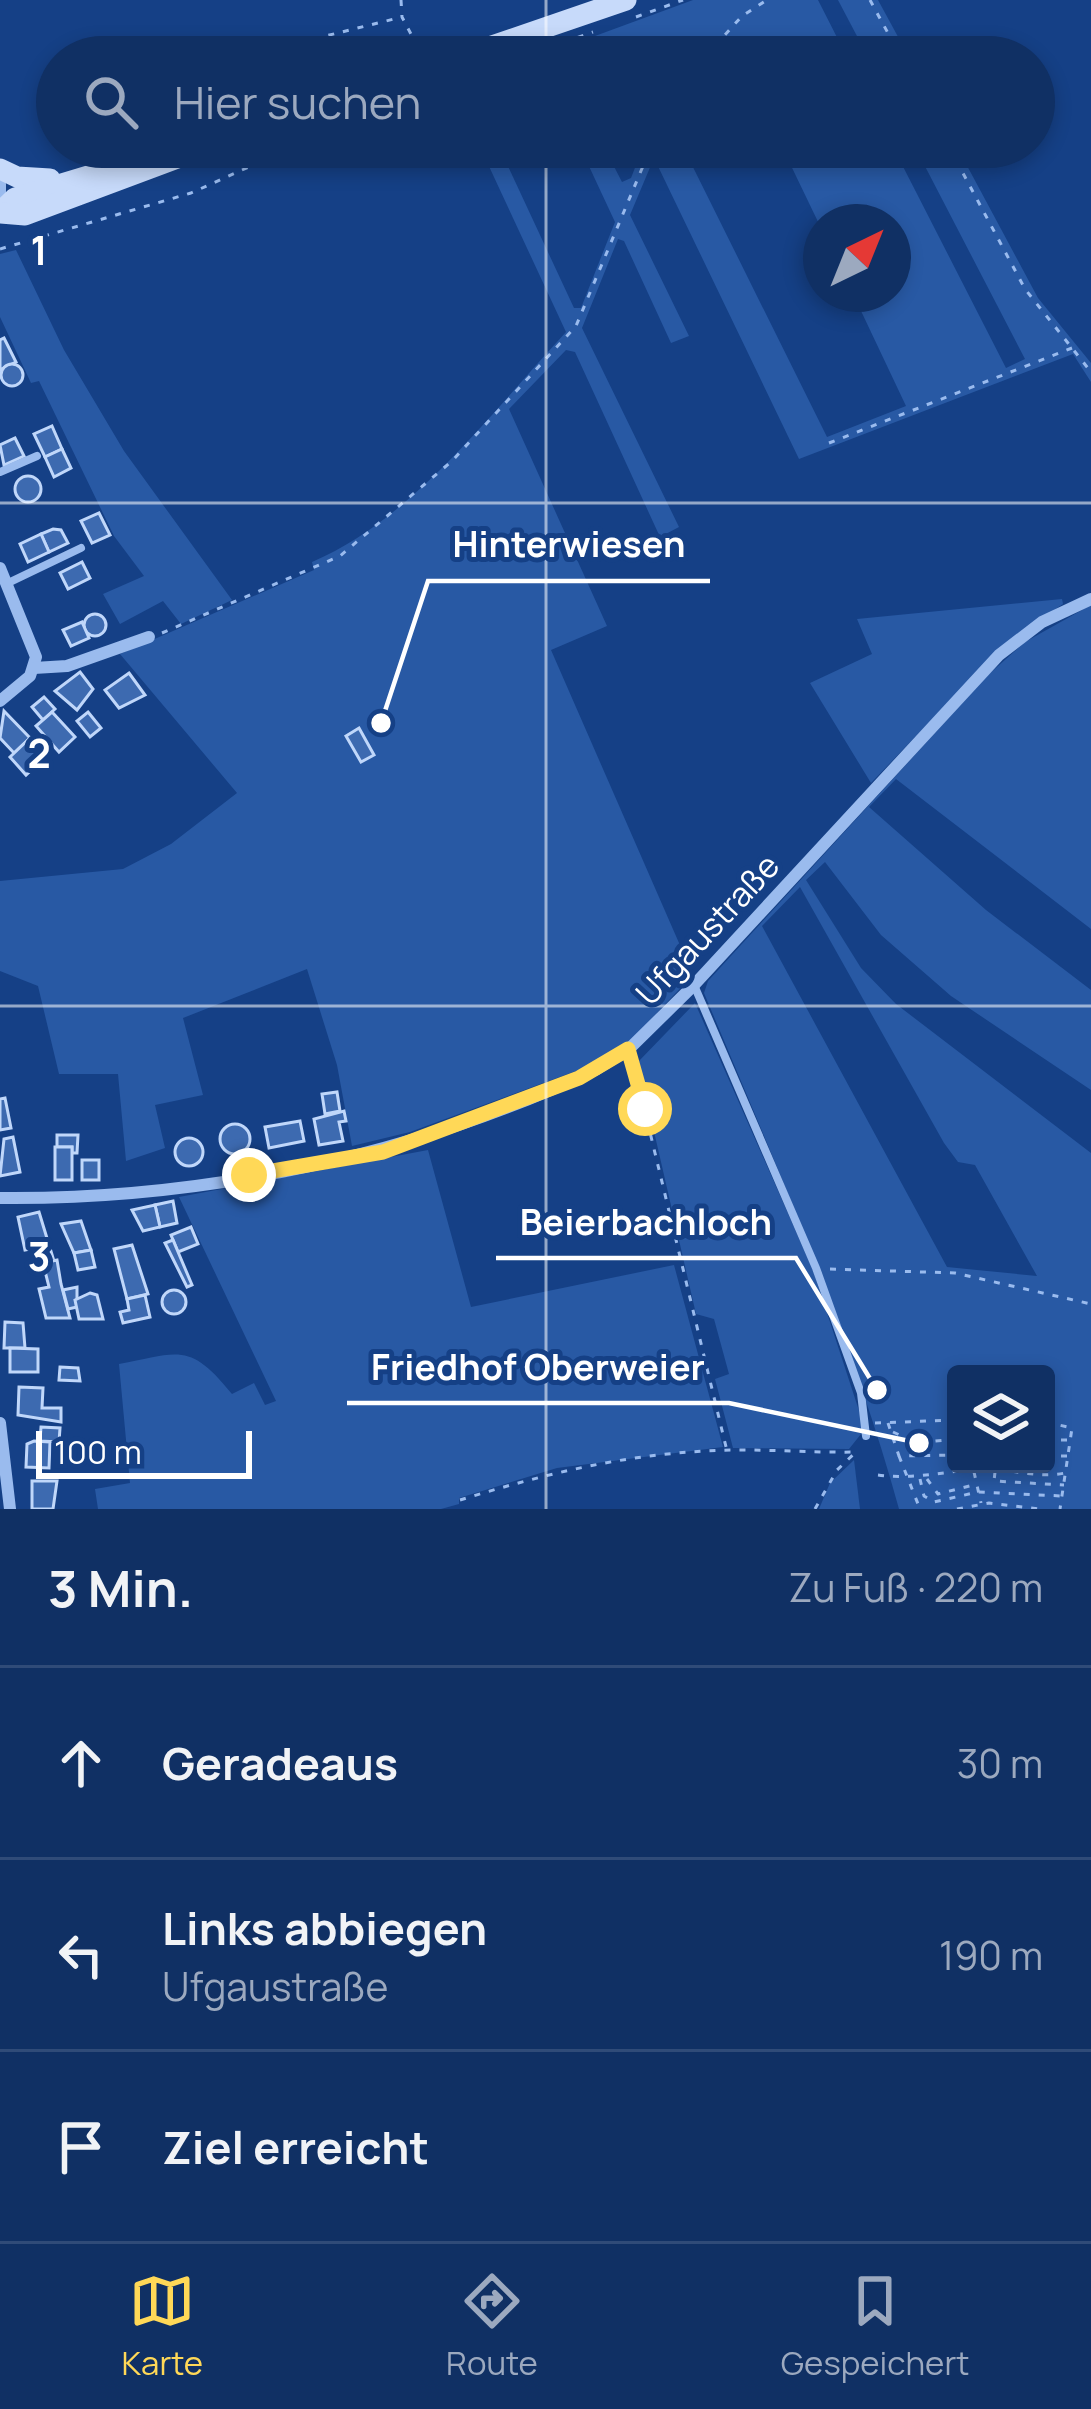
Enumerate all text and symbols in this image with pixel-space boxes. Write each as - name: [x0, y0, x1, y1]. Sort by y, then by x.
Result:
- search box: [36, 36, 1055, 168]
- icon: search: [78, 69, 144, 135]
- text: Hier suchen: [174, 71, 421, 133]
- north arrow: [803, 204, 911, 312]
- text: 1: [30, 223, 48, 277]
- callout: Hinterwiesen: [428, 509, 710, 581]
- text: Hinterwiesen: [452, 519, 686, 568]
- text: 2: [27, 726, 51, 780]
- street label: Ufgaustraße: [625, 844, 789, 1014]
- route start: [618, 1082, 672, 1136]
- route end: [222, 1148, 276, 1202]
- callout: Beierbachloch: [496, 1186, 796, 1258]
- text: Beierbachloch: [520, 1197, 772, 1246]
- text: 3: [28, 1229, 50, 1283]
- callout: Friedhof Oberweier: [347, 1331, 729, 1403]
- text: Friedhof Oberweier: [371, 1342, 705, 1391]
- map controls: [947, 1365, 1055, 1473]
- button: layers: [947, 1365, 1055, 1473]
- scale bar: [36, 1425, 252, 1478]
- text: 100 m: [54, 1429, 142, 1474]
- text: 3 Min.: [48, 1553, 193, 1622]
- text: Zu Fuß · 220 m: [788, 1560, 1043, 1614]
- icon: ahead: [48, 1730, 114, 1796]
- text: Geradeaus: [162, 1732, 398, 1794]
- text: 30 m: [957, 1736, 1043, 1790]
- text: Links abbiegen: [162, 1897, 487, 1959]
- icon: left: [48, 1922, 114, 1988]
- text: 190 m: [939, 1928, 1043, 1982]
- text: Ufgaustraße: [162, 1959, 388, 2013]
- icon: arrive: [48, 2114, 114, 2180]
- text: Ziel erreicht: [162, 2116, 429, 2178]
- tab: Karte: [121, 2268, 203, 2385]
- tab: Route: [446, 2268, 538, 2385]
- tab: Gespeichert: [781, 2268, 970, 2385]

